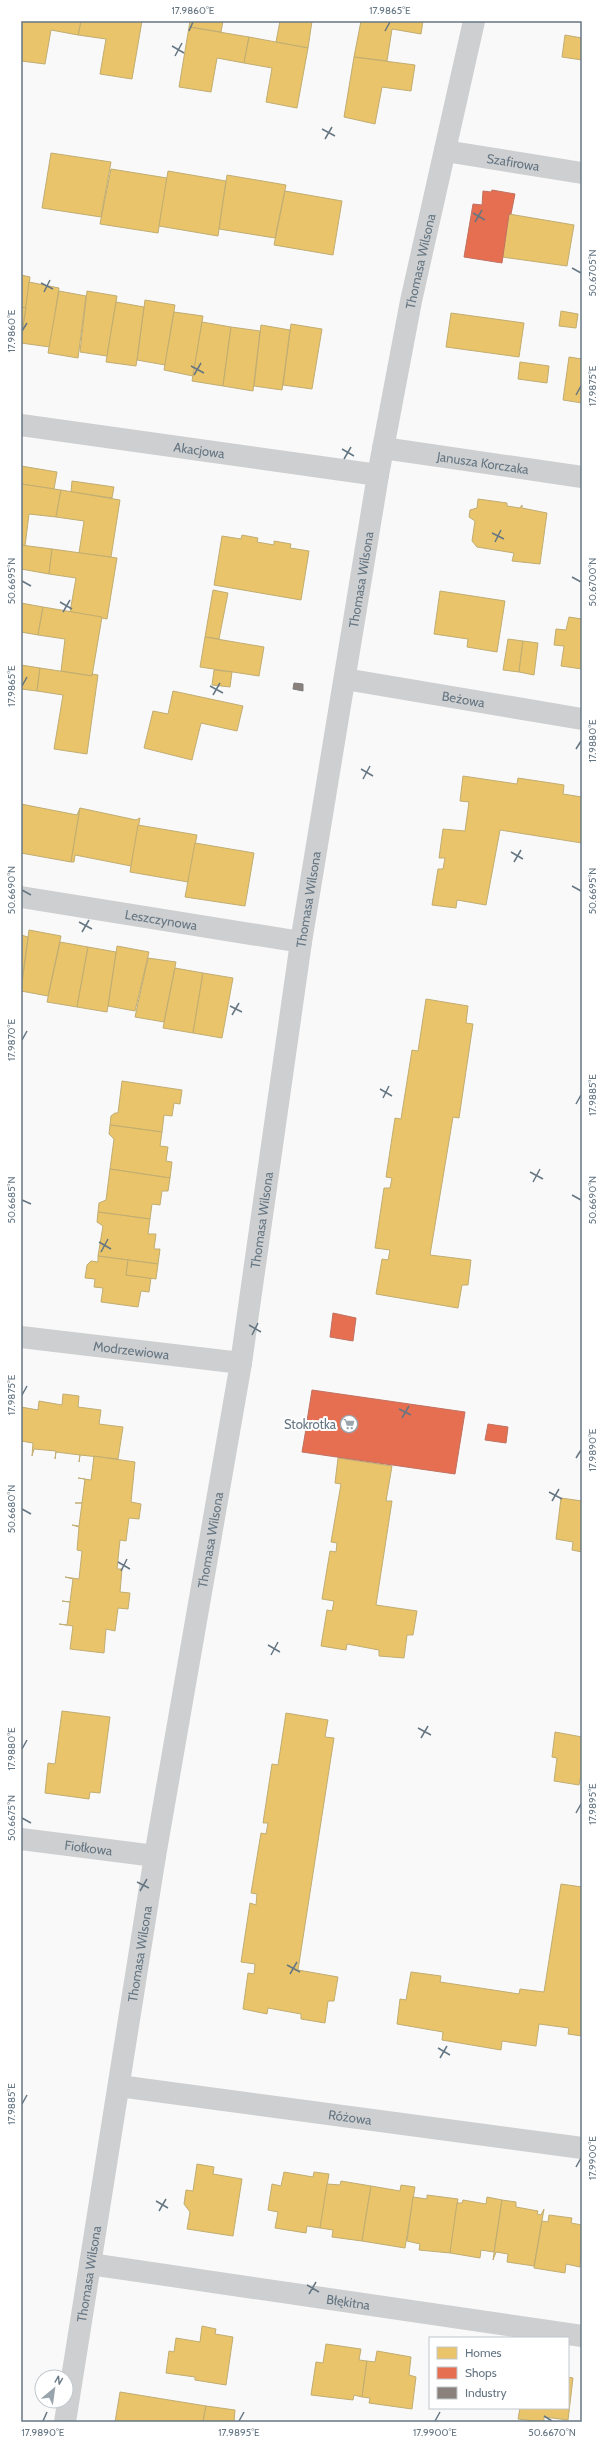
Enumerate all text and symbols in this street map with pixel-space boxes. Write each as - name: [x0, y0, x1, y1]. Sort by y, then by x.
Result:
- text: 17.9860°E: [172, 4, 215, 17]
- text: 17.9865°E: [369, 4, 411, 17]
- street label: Szafirowa: [485, 150, 542, 174]
- street label: Thomasa Wilsona: [402, 211, 439, 310]
- text: 50.6705°N: [586, 249, 599, 297]
- text: 17.9860°E: [5, 309, 18, 352]
- text: 17.9875°E: [586, 365, 599, 406]
- street label: Akacjowa: [173, 438, 227, 462]
- street label: Janusza Korczaka: [435, 448, 531, 477]
- street label: Thomasa Wilsona: [345, 530, 377, 629]
- text: 50.6695°N: [5, 558, 18, 604]
- text: 50.6700°N: [586, 558, 599, 606]
- text: 17.9865°E: [5, 665, 18, 707]
- street label: Beżowa: [441, 687, 487, 711]
- text: 17.9880°E: [586, 719, 599, 763]
- street label: Thomasa Wilsona: [292, 849, 324, 949]
- text: 50.6690°N: [5, 866, 18, 914]
- text: 50.6695°N: [586, 868, 599, 914]
- street label: Leszczynowa: [124, 906, 199, 933]
- text: 17.9870°E: [5, 1018, 18, 1061]
- text: 17.9885°E: [586, 1074, 599, 1116]
- street label: Thomasa Wilsona: [247, 1170, 276, 1269]
- text: 50.6685°N: [5, 1176, 18, 1224]
- text: 50.6690°N: [586, 1176, 599, 1224]
- street label: Modrzewiowa: [92, 1338, 171, 1363]
- text: 17.9875°E: [5, 1374, 18, 1415]
- supermarket icon: Stokrotka: [339, 1414, 359, 1434]
- place label: Stokrotka: [284, 1416, 337, 1432]
- text: 17.9890°E: [586, 1428, 599, 1471]
- text: 50.6680°N: [5, 1485, 18, 1533]
- street label: Thomasa Wilsona: [194, 1490, 227, 1589]
- text: 17.9880°E: [5, 1727, 18, 1771]
- text: 17.9895°E: [586, 1783, 599, 1825]
- text: 50.6675°N: [5, 1795, 18, 1841]
- street label: Fiołkowa: [64, 1837, 114, 1859]
- street label: Thomasa Wilsona: [124, 1904, 155, 2003]
- text: 17.9885°E: [5, 2083, 18, 2125]
- street label: Różowa: [327, 2106, 373, 2128]
- text: 17.9900°E: [586, 2136, 599, 2180]
- street label: Thomasa Wilsona: [73, 2224, 104, 2323]
- street label: Błękitna: [325, 2291, 372, 2313]
- legend: [429, 2337, 569, 2409]
- text: Homes: [465, 2345, 502, 2360]
- text: Shops: [465, 2365, 497, 2380]
- north arrow: [34, 2369, 74, 2409]
- text: N: [52, 2372, 66, 2388]
- text: Industry: [465, 2385, 506, 2400]
- text: 17.9890°E: [22, 2426, 65, 2439]
- text: 17.9895°E: [218, 2426, 260, 2439]
- text: 17.9900°E: [413, 2426, 457, 2439]
- text: 50.6670°N: [528, 2426, 576, 2439]

